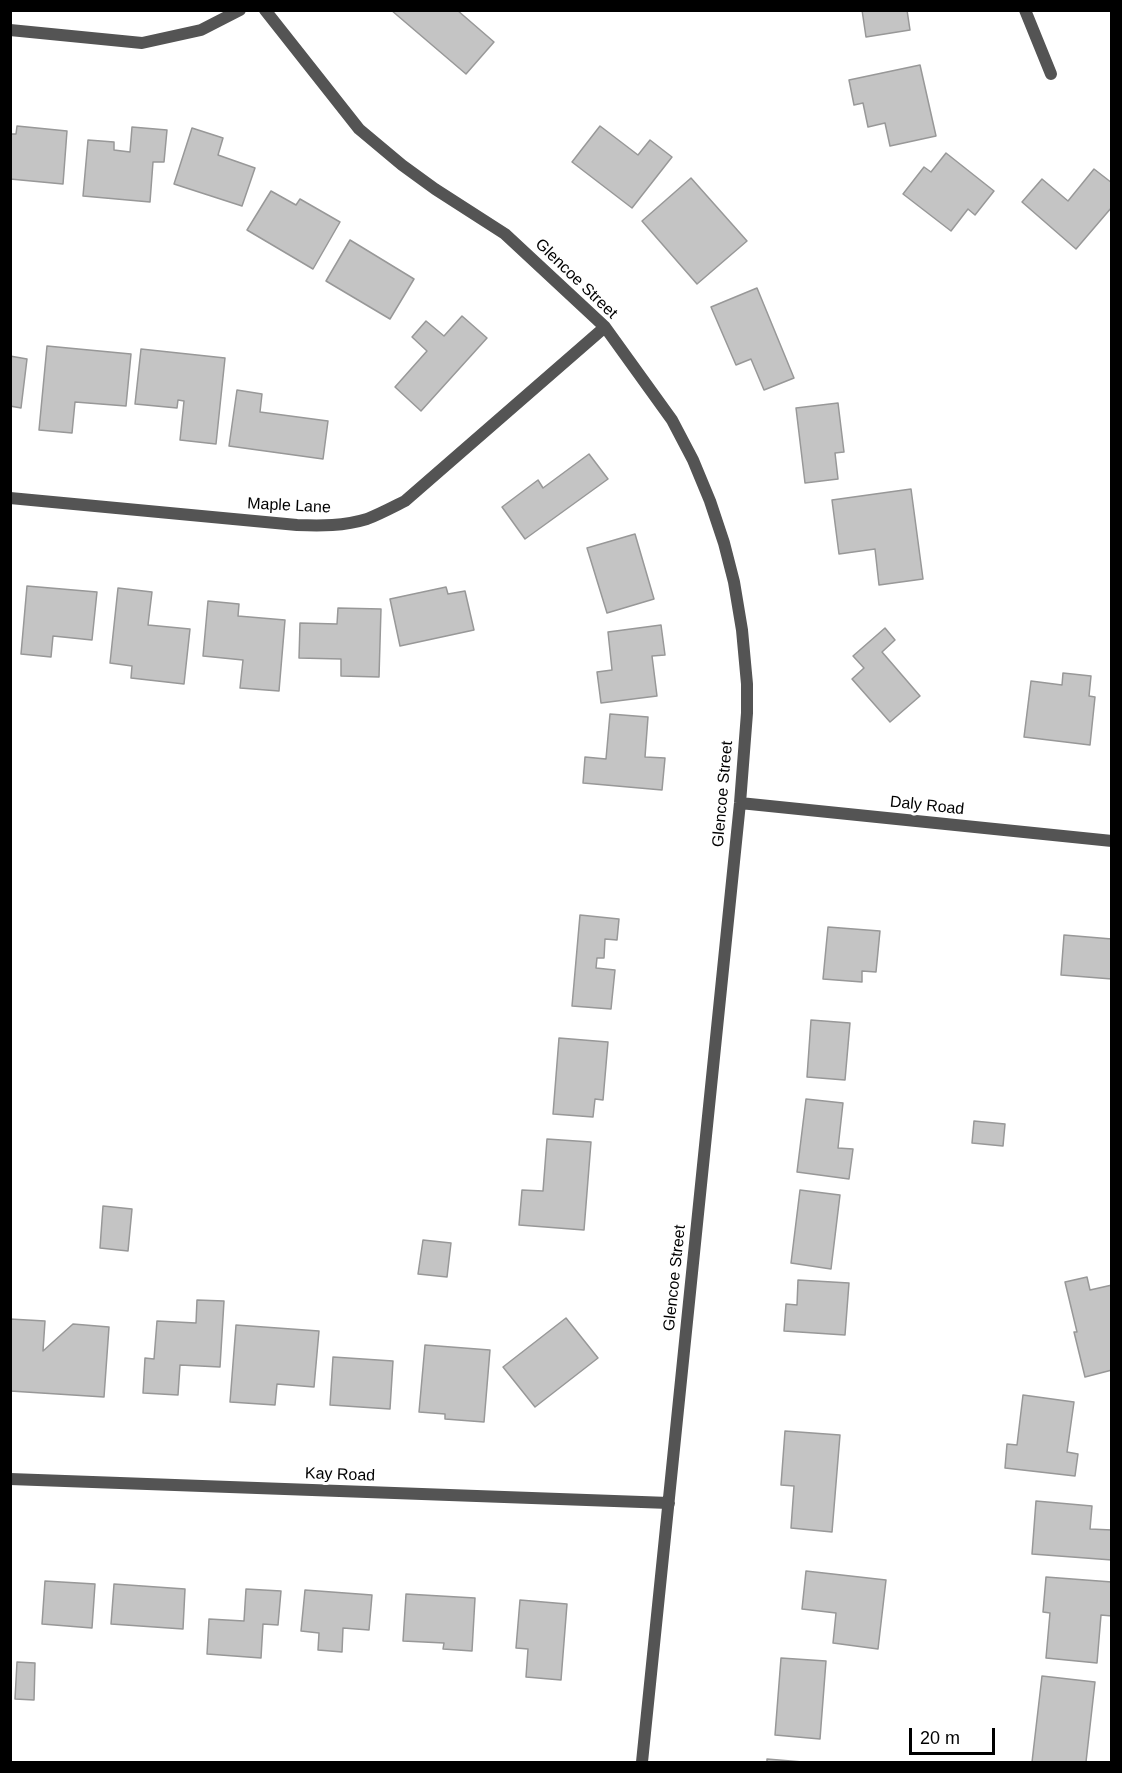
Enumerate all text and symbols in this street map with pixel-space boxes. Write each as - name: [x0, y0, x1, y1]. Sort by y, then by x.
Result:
- street label: Glencoe Street: [531, 235, 621, 323]
- street label: Maple Lane: [247, 494, 331, 518]
- street label: Glencoe Street: [709, 740, 737, 848]
- street label: Daly Road: [889, 793, 965, 819]
- street label: Glencoe Street: [660, 1224, 690, 1332]
- street label: Kay Road: [305, 1464, 375, 1486]
- scale bar: [912, 1716, 998, 1754]
- text: 20 m: [920, 1728, 960, 1748]

